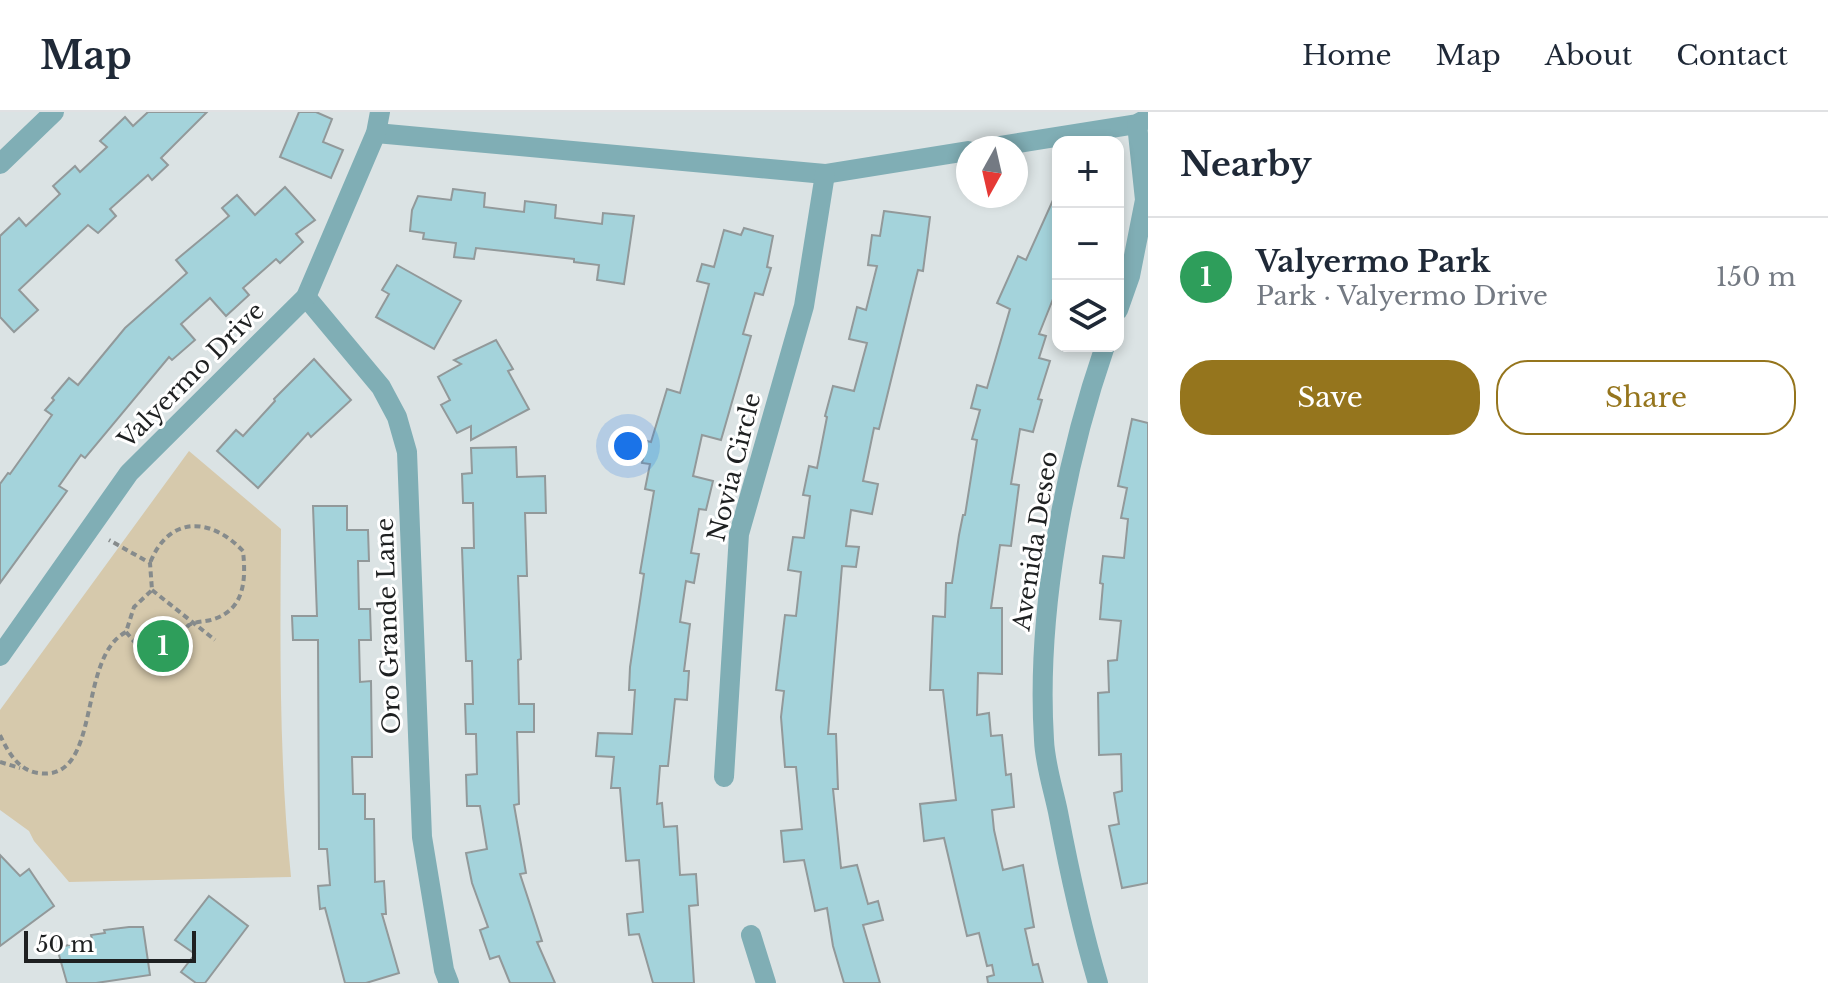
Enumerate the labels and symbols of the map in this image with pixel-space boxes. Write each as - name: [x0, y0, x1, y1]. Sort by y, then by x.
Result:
- north arrow: [956, 136, 1028, 208]
- street label: Valyermo Drive: [111, 296, 270, 455]
- street label: Novia Circle: [702, 390, 766, 544]
- your location: [608, 426, 648, 466]
- street label: Avenida Deseo: [1006, 449, 1063, 634]
- street label: Oro Grande Lane: [370, 517, 406, 735]
- pin: 1: [137, 616, 189, 676]
- scale bar: [24, 927, 196, 963]

